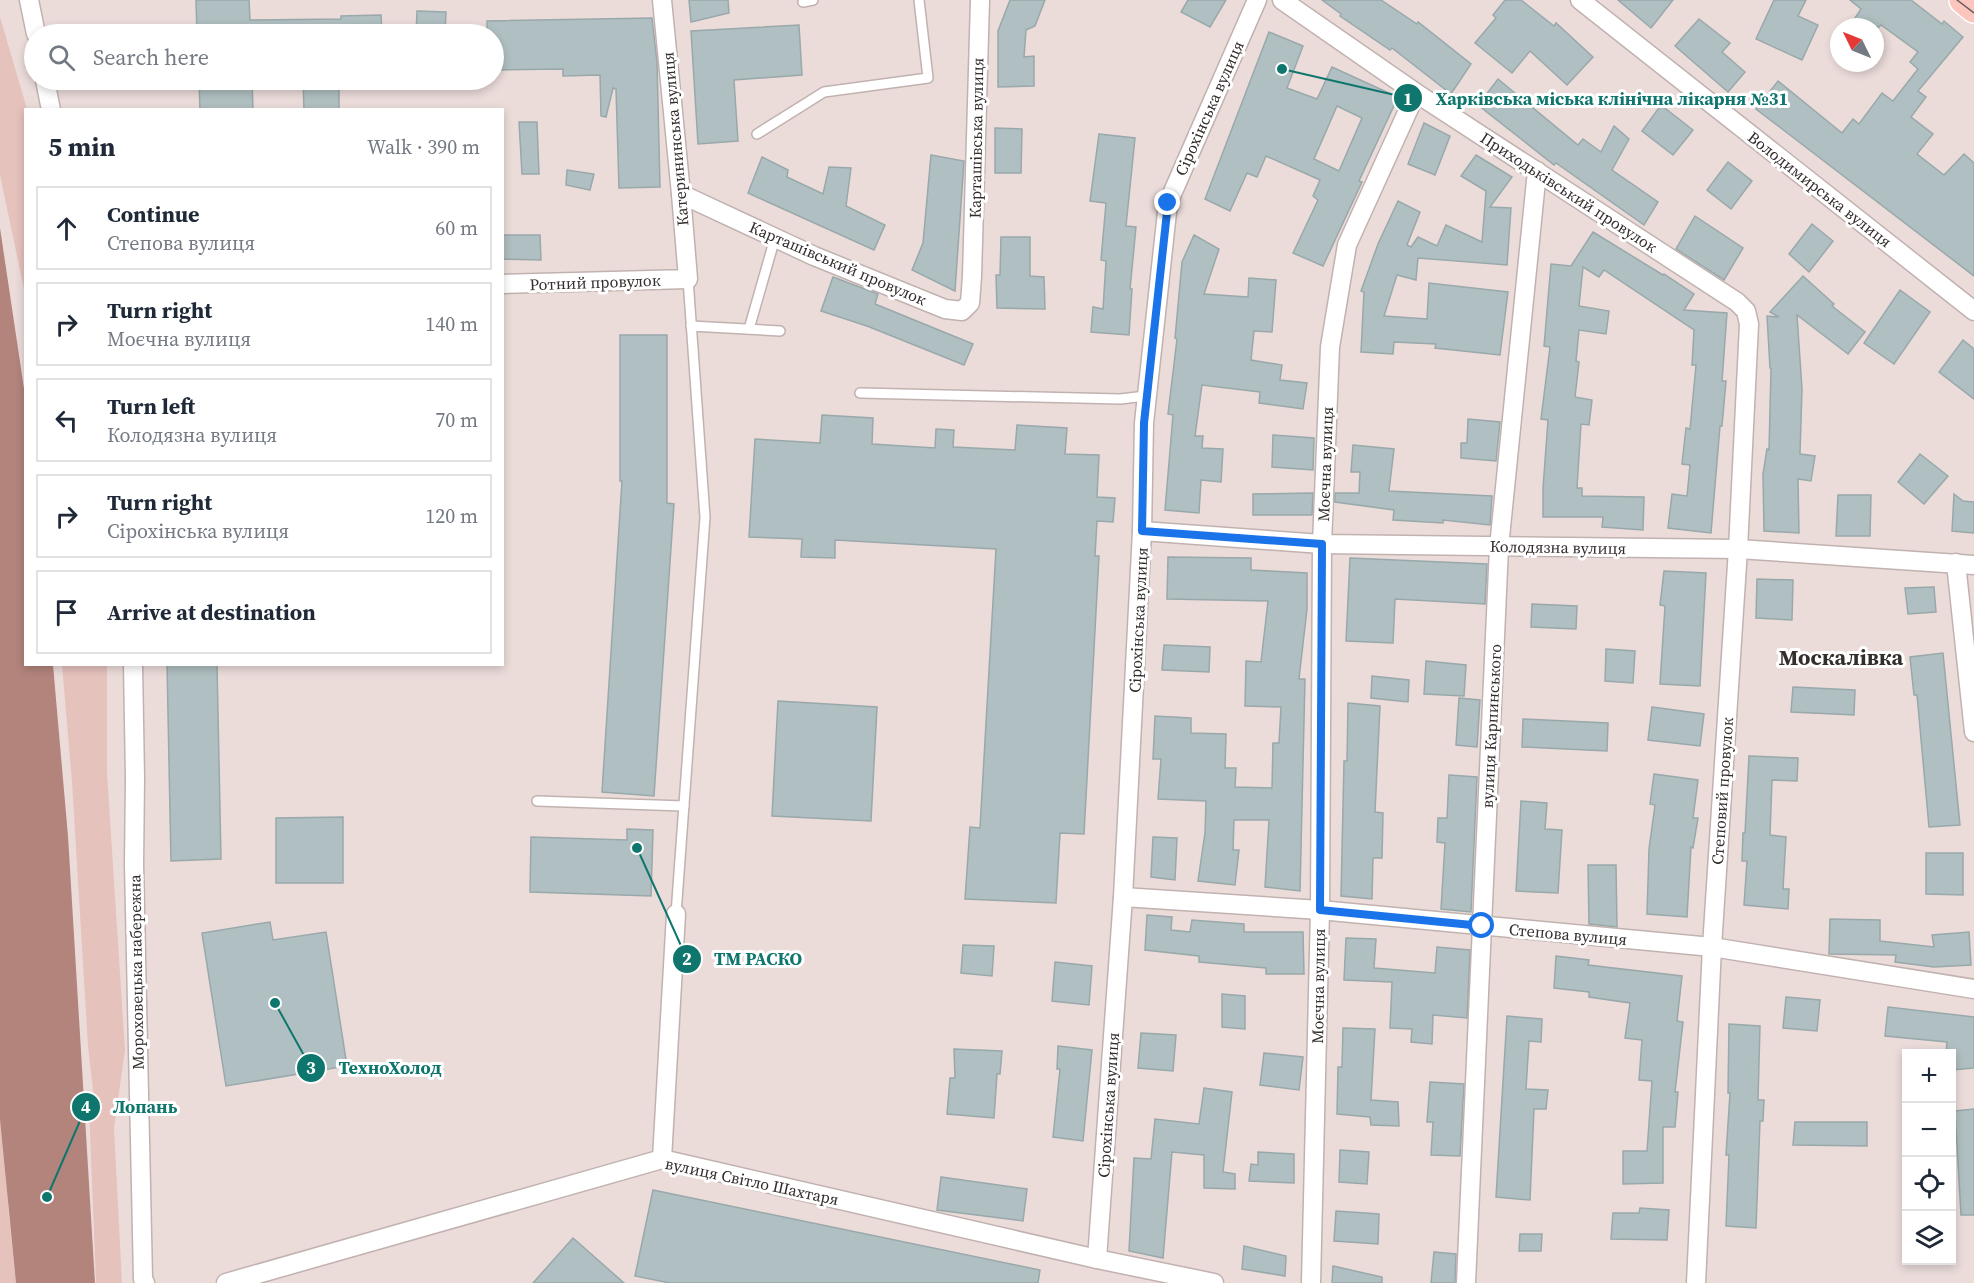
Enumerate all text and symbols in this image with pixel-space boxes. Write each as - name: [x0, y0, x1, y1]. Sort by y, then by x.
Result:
- north arrow: [1830, 18, 1884, 72]
- search box: [24, 24, 504, 90]
- street label: Сірохінська вулиця: [1169, 37, 1249, 179]
- icon: search: [45, 41, 78, 74]
- text: Search here: [93, 42, 209, 72]
- street label: Катерининська вулиця: [656, 51, 694, 227]
- street label: Карташівська вулиця: [964, 57, 988, 219]
- callout: Харківська міська клінічна лікарня №31: [1393, 80, 1800, 116]
- text: 1: [1403, 86, 1413, 111]
- text: Харківська міська клінічна лікарня №31: [1436, 86, 1788, 111]
- street label: Володимирська вулиця: [1744, 126, 1896, 252]
- street label: Приходьківський провулок: [1476, 127, 1662, 258]
- text: 5 min: [48, 129, 115, 165]
- text: Walk · 390 m: [367, 133, 480, 161]
- route end: [1154, 189, 1180, 215]
- text: Continue: [107, 199, 200, 229]
- icon: ahead: [50, 212, 83, 245]
- text: 60 m: [435, 214, 478, 242]
- street label: Карташівський провулок: [746, 216, 930, 310]
- text: Степова вулиця: [107, 229, 255, 257]
- street label: Ротний провулок: [529, 269, 661, 295]
- text: Turn right: [107, 295, 212, 325]
- icon: right: [50, 308, 83, 341]
- text: 140 m: [425, 310, 478, 338]
- text: Моєчна вулиця: [107, 325, 251, 353]
- text: Turn left: [107, 391, 195, 421]
- icon: left: [50, 404, 83, 437]
- text: 70 m: [435, 406, 478, 434]
- street label: Моєчна вулиця: [1312, 406, 1338, 522]
- text: Колодязна вулиця: [107, 421, 277, 449]
- text: Turn right: [107, 487, 212, 517]
- icon: right: [50, 500, 83, 533]
- text: 120 m: [425, 502, 478, 530]
- text: Сірохінська вулиця: [107, 517, 289, 545]
- street label: Колодязна вулиця: [1490, 535, 1626, 559]
- street label: Сірохінська вулиця: [1123, 547, 1153, 693]
- icon: arrive: [50, 596, 83, 629]
- text: Arrive at destination: [107, 597, 316, 627]
- district label: Москалівка: [1779, 642, 1903, 672]
- street label: вулиця Карпинського: [1476, 643, 1506, 809]
- street label: Степовий провулок: [1706, 716, 1738, 865]
- street label: Мороховецька набережна: [123, 873, 149, 1070]
- route start: [1468, 912, 1494, 938]
- street label: Степова вулиця: [1508, 918, 1628, 950]
- street label: Моєчна вулиця: [1306, 928, 1330, 1044]
- callout: ТМ РАСКО: [672, 941, 814, 977]
- text: 2: [682, 946, 692, 971]
- text: ТМ РАСКО: [714, 946, 802, 971]
- street label: Сірохінська вулиця: [1092, 1032, 1124, 1178]
- map controls: [1902, 1049, 1956, 1265]
- button: +: [1902, 1049, 1956, 1103]
- callout: ТехноХолод: [296, 1050, 454, 1086]
- text: 3: [306, 1055, 316, 1080]
- text: ТехноХолод: [338, 1055, 442, 1080]
- callout: Лопань: [71, 1089, 189, 1125]
- text: 4: [81, 1094, 91, 1119]
- text: Лопань: [113, 1094, 178, 1119]
- button: −: [1902, 1103, 1956, 1157]
- street label: вулиця Світло Шахтаря: [663, 1152, 841, 1210]
- button: locate: [1902, 1157, 1956, 1211]
- button: layers: [1902, 1211, 1956, 1265]

